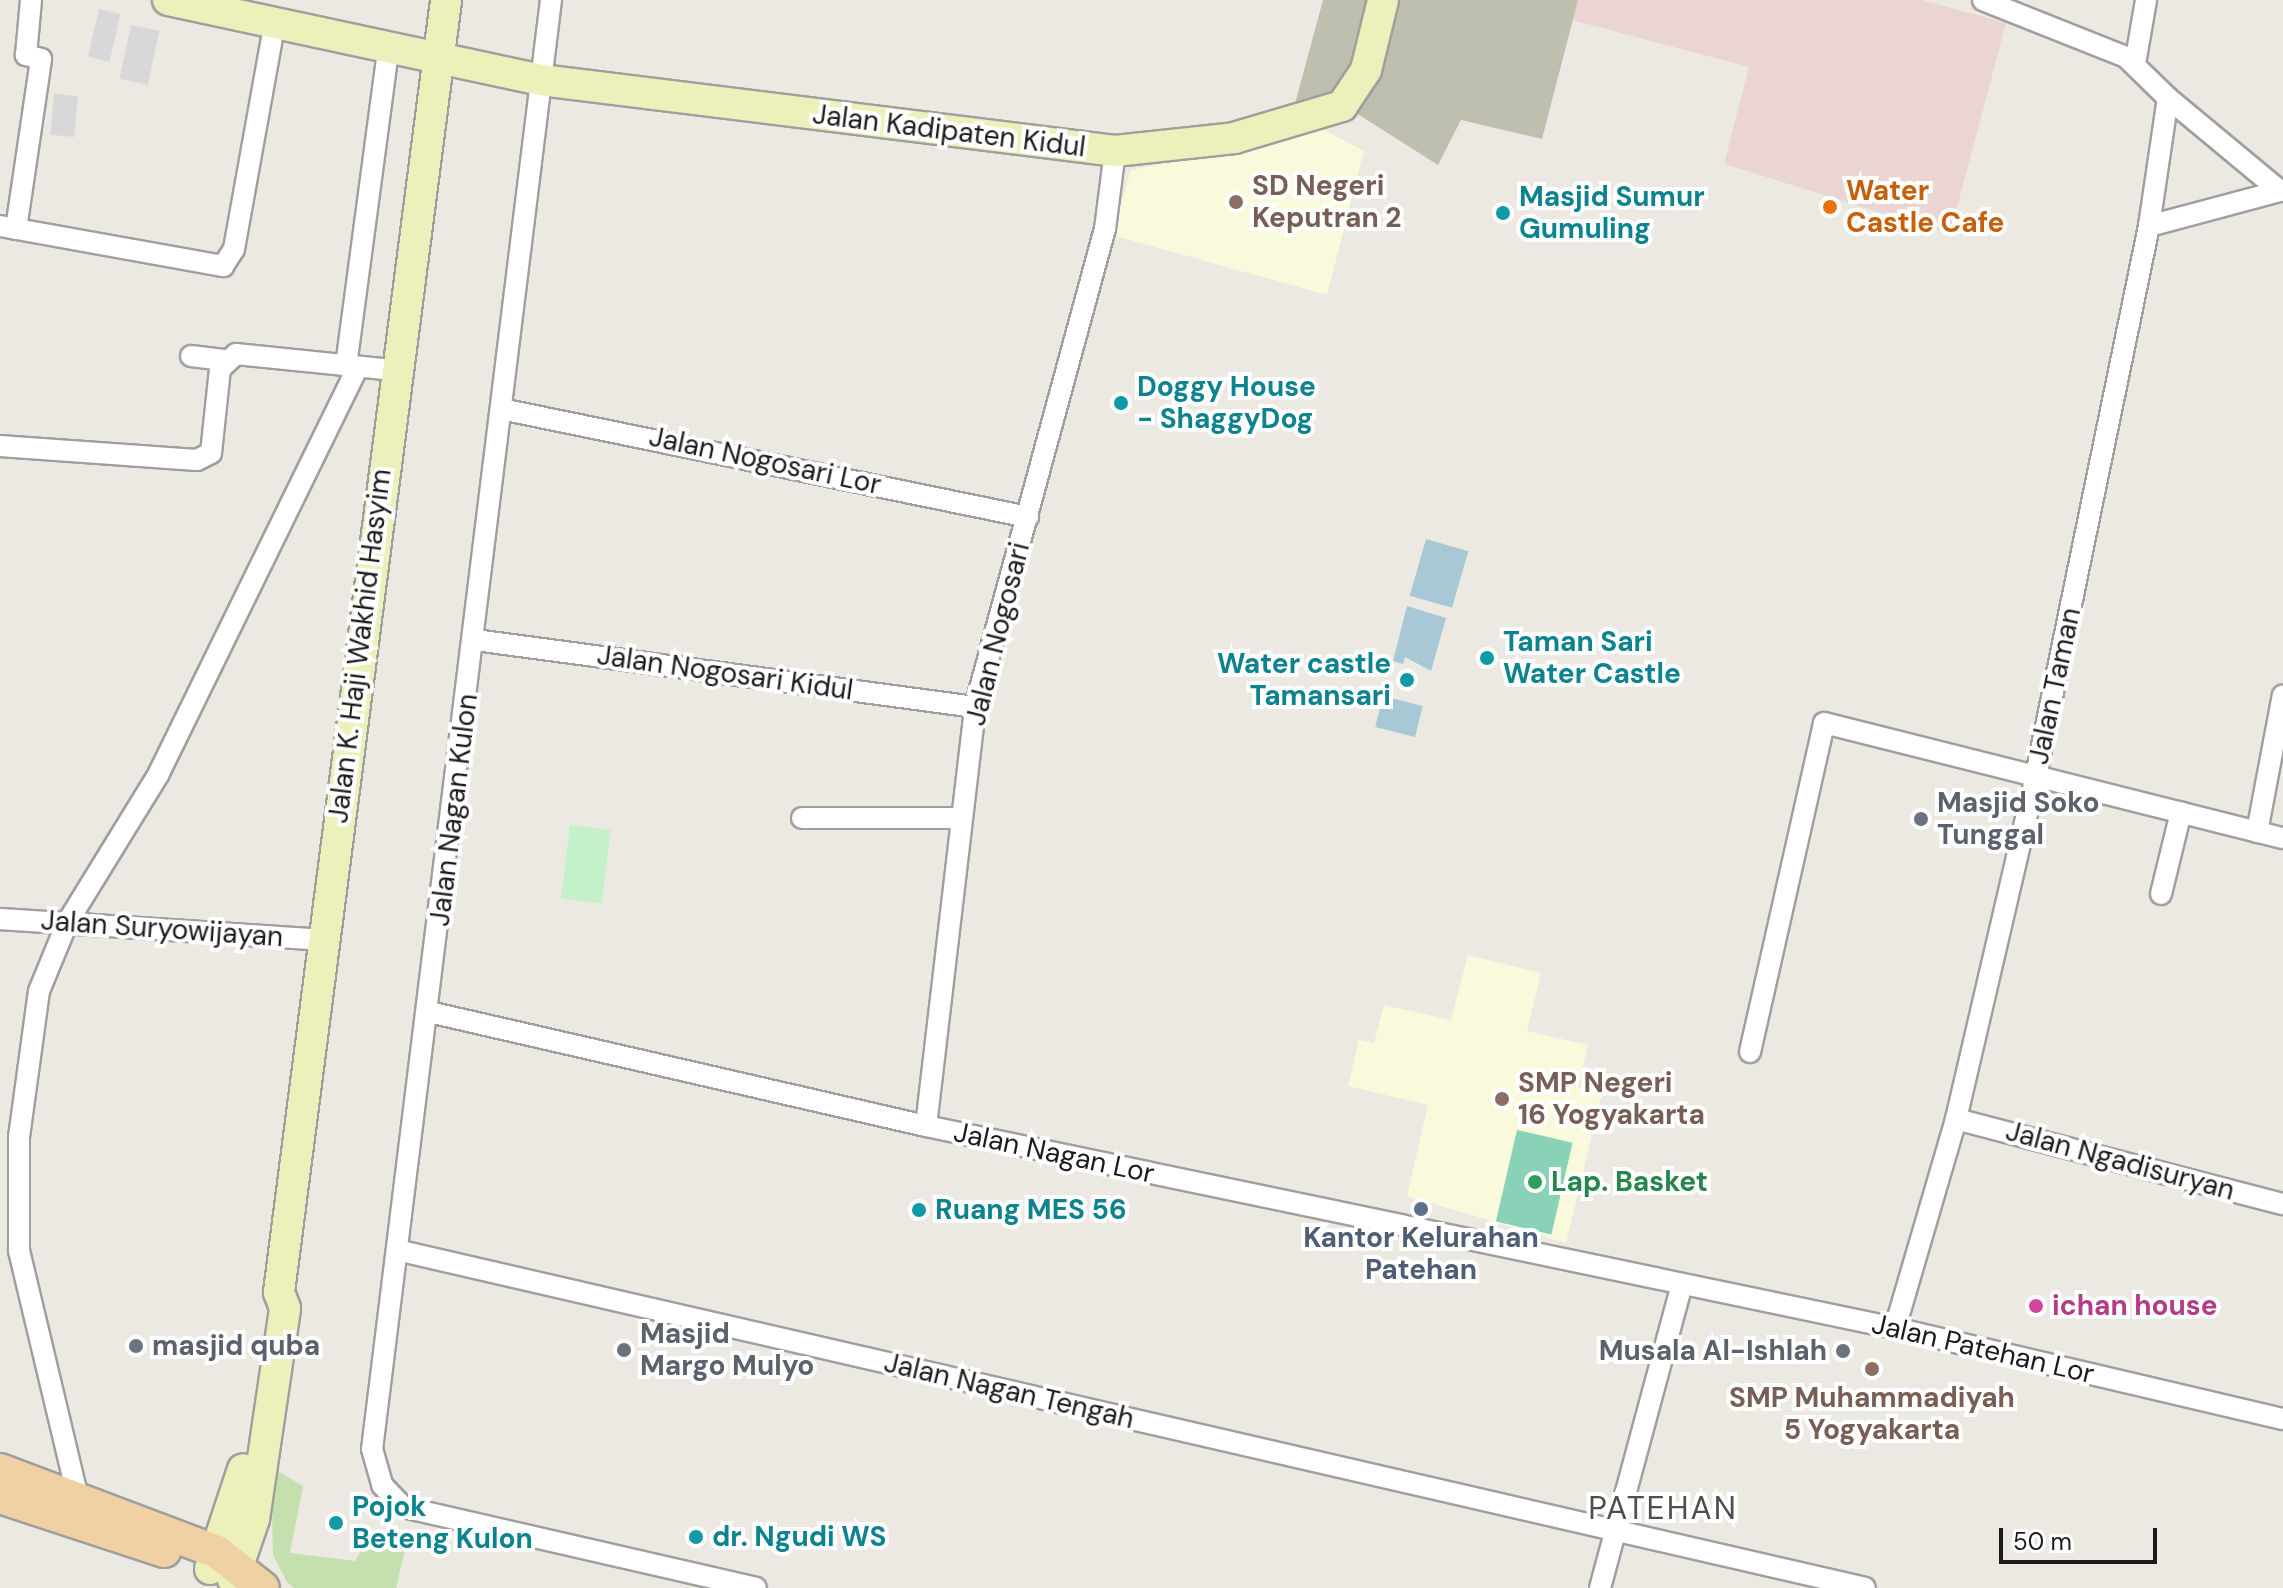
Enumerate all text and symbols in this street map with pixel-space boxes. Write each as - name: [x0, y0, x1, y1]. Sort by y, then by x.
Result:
- street label: Jalan Kadipaten Kidul: [811, 98, 1087, 164]
- place label: SD Negeri Keputran 2: [1252, 169, 1402, 235]
- place label: Water Castle Cafe: [1846, 174, 2004, 240]
- place label: Masjid Sumur Gumuling: [1519, 180, 1705, 246]
- marker: SD Negeri Keputran 2: [1227, 193, 1245, 211]
- marker: Water Castle Cafe: [1821, 198, 1839, 216]
- marker: Masjid Sumur Gumuling: [1494, 204, 1512, 222]
- place label: Doggy House - ShaggyDog: [1137, 370, 1316, 436]
- marker: Doggy House - ShaggyDog: [1112, 394, 1130, 412]
- street label: Jalan Nogosari Lor: [646, 420, 884, 502]
- street label: Jalan K. Haji Wakhid Hasyim: [322, 467, 398, 825]
- street label: Jalan Nogosari: [959, 539, 1037, 729]
- street label: Jalan Taman: [2022, 605, 2088, 767]
- place label: Taman Sari Water Castle: [1503, 625, 1681, 691]
- street label: Jalan Nogosari Kidul: [595, 638, 855, 708]
- place label: Water castle Tamansari: [1217, 647, 1391, 713]
- marker: Taman Sari Water Castle: [1478, 649, 1496, 667]
- marker: Water castle Tamansari: [1398, 671, 1416, 689]
- street label: Jalan Nagan Kulon: [423, 692, 485, 928]
- place label: Masjid Soko Tunggal: [1937, 786, 2099, 852]
- marker: Masjid Soko Tunggal: [1912, 810, 1930, 828]
- street label: Jalan Suryowijayan: [40, 904, 284, 954]
- place label: SMP Negeri 16 Yogyakarta: [1518, 1066, 1705, 1132]
- marker: SMP Negeri 16 Yogyakarta: [1493, 1090, 1511, 1108]
- street label: Jalan Ngadisuryan: [2002, 1114, 2238, 1208]
- street label: Jalan Nagan Lor: [951, 1115, 1157, 1191]
- place label: Lap. Basket: [1551, 1165, 1708, 1199]
- marker: Lap. Basket: [1526, 1173, 1544, 1191]
- place label: Ruang MES 56: [935, 1193, 1127, 1227]
- marker: Kantor Kelurahan Patehan: [1412, 1200, 1430, 1218]
- marker: Ruang MES 56: [910, 1201, 928, 1219]
- place label: Kantor Kelurahan Patehan: [1303, 1221, 1539, 1287]
- place label: ichan house: [2052, 1289, 2218, 1323]
- marker: ichan house: [2027, 1297, 2045, 1315]
- street label: Jalan Patehan Lor: [1869, 1307, 2097, 1391]
- place label: Masjid Margo Mulyo: [640, 1317, 814, 1383]
- place label: masjid quba: [152, 1329, 320, 1363]
- place label: Musala Al-Ishlah: [1599, 1334, 1827, 1368]
- marker: masjid quba: [127, 1337, 145, 1355]
- marker: Masjid Margo Mulyo: [615, 1341, 633, 1359]
- marker: Musala Al-Ishlah: [1834, 1342, 1852, 1360]
- street label: Jalan Nagan Tengah: [881, 1346, 1137, 1436]
- marker: SMP Muhammadiyah 5 Yogyakarta: [1863, 1360, 1881, 1378]
- place label: SMP Muhammadiyah 5 Yogyakarta: [1729, 1381, 2015, 1447]
- district label: PATEHAN: [1588, 1489, 1738, 1527]
- place label: Pojok Beteng Kulon: [352, 1490, 533, 1556]
- scale bar: [2003, 1512, 2161, 1562]
- marker: Pojok Beteng Kulon: [327, 1514, 345, 1532]
- place label: dr. Ngudi WS: [712, 1520, 886, 1554]
- text: 50 m: [2013, 1526, 2072, 1557]
- marker: dr. Ngudi WS: [687, 1528, 705, 1546]

